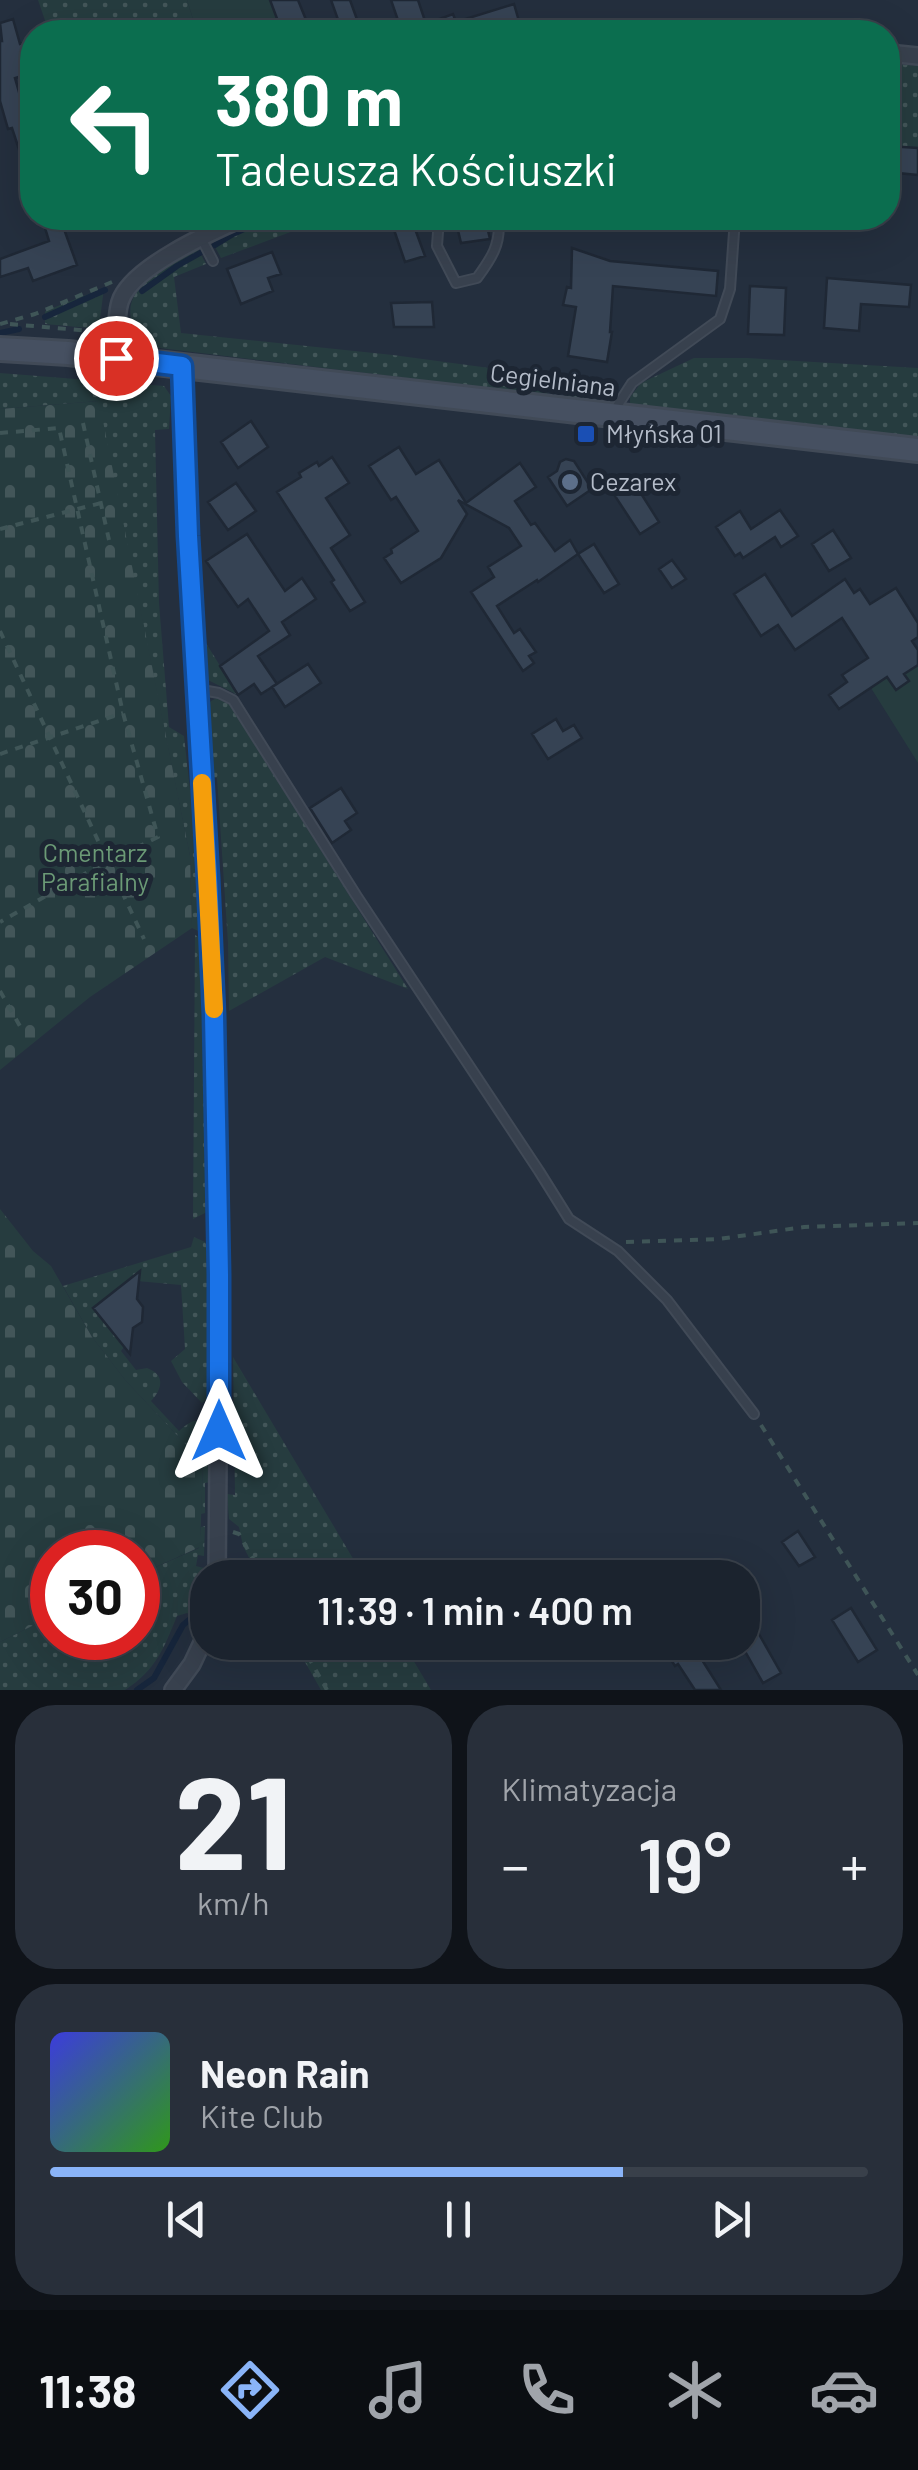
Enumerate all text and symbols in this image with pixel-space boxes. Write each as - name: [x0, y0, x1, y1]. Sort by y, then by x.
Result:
- text: 380 m: [215, 56, 403, 140]
- icon: left: [50, 60, 180, 190]
- text: Tadeusza Kościuszki: [215, 141, 617, 195]
- pin: [74, 316, 159, 401]
- icon: arrive: [89, 331, 144, 386]
- street label: Cegielniana: [489, 356, 618, 402]
- place label: Młyńska 01: [606, 418, 722, 448]
- marker: Młyńska 01: [575, 423, 597, 445]
- place label: Cezarex: [590, 466, 676, 496]
- marker: Cezarex: [559, 471, 581, 493]
- park label: Cmentarz Parafialny: [41, 837, 149, 896]
- position arrow: [167, 1379, 271, 1483]
- speed limit sign: 30: [30, 1530, 160, 1660]
- text: 11:39 · 1 min · 400 m: [317, 1587, 633, 1633]
- text: 21: [174, 1740, 292, 1896]
- text: Klimatyzacja: [502, 1769, 677, 1807]
- text: 19°: [638, 1818, 732, 1908]
- text: −: [502, 1831, 529, 1897]
- text: +: [840, 1831, 868, 1897]
- text: km/h: [197, 1883, 269, 1921]
- text: Neon Rain: [200, 2050, 369, 2096]
- text: Kite Club: [200, 2096, 324, 2134]
- icon: previous: [159, 2192, 214, 2247]
- icon: pause: [431, 2192, 486, 2247]
- icon: next: [704, 2192, 759, 2247]
- icon: directions: [215, 2355, 285, 2425]
- icon: music: [363, 2355, 433, 2425]
- icon: phone: [512, 2355, 582, 2425]
- icon: climate: [660, 2355, 730, 2425]
- icon: car: [809, 2355, 879, 2425]
- text: 11:38: [39, 2363, 136, 2417]

